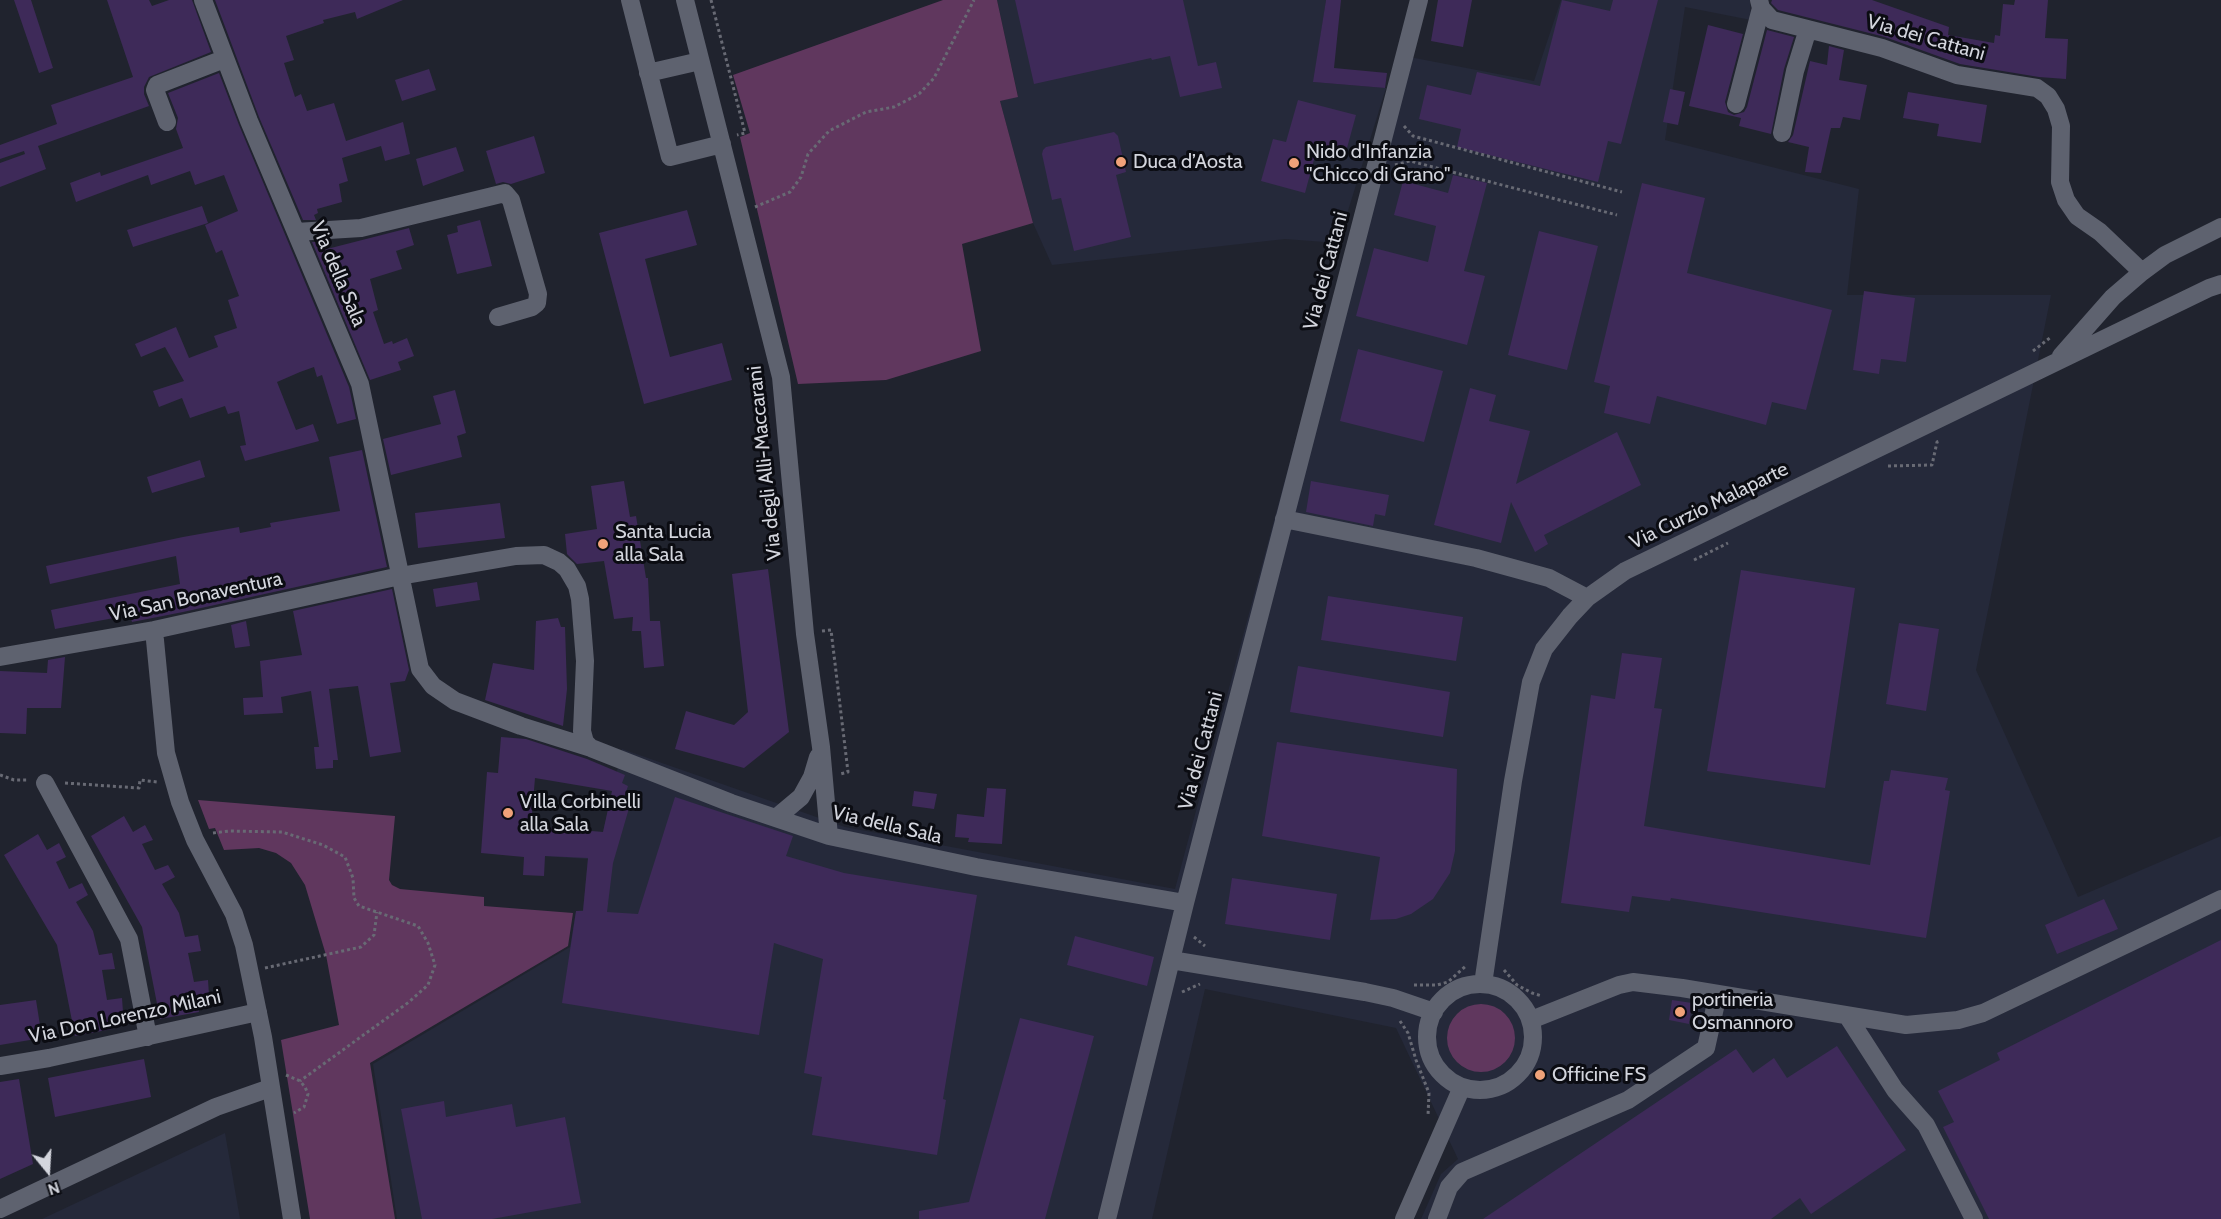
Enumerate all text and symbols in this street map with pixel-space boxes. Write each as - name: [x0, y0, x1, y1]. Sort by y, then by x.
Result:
- street label: Via dei Cattani: [1864, 10, 1988, 66]
- place label: Nido d'Infanzia "Chicco di Grano": [1306, 140, 1450, 187]
- place label: Duca d’Aosta: [1133, 150, 1243, 174]
- marker: Duca d’Aosta: [1114, 155, 1128, 169]
- marker: Nido d'Infanzia "Chicco di Grano": [1287, 156, 1301, 170]
- street label: Via dei Cattani: [1299, 209, 1353, 333]
- street label: Via della Sala: [305, 218, 371, 330]
- street label: Via degli Alli-Maccarani: [743, 365, 787, 561]
- street label: Via Curzio Malaparte: [1626, 457, 1792, 555]
- place label: Santa Lucia alla Sala: [615, 520, 711, 567]
- marker: Santa Lucia alla Sala: [596, 537, 610, 551]
- street label: Via San Bonaventura: [108, 567, 284, 627]
- street label: Via dei Cattani: [1174, 689, 1228, 813]
- place label: Villa Corbinelli alla Sala: [520, 790, 641, 837]
- street label: Via della Sala: [830, 801, 944, 849]
- marker: Villa Corbinelli alla Sala: [501, 806, 515, 820]
- street label: Via Don Lorenzo Milani: [27, 985, 223, 1049]
- place label: portineria Osmannoro: [1692, 988, 1793, 1035]
- marker: portineria Osmannoro: [1673, 1005, 1687, 1019]
- place label: Officine FS: [1552, 1063, 1646, 1087]
- marker: Officine FS: [1533, 1068, 1547, 1082]
- north arrow: [18, 1141, 78, 1201]
- text: N: [45, 1178, 62, 1199]

